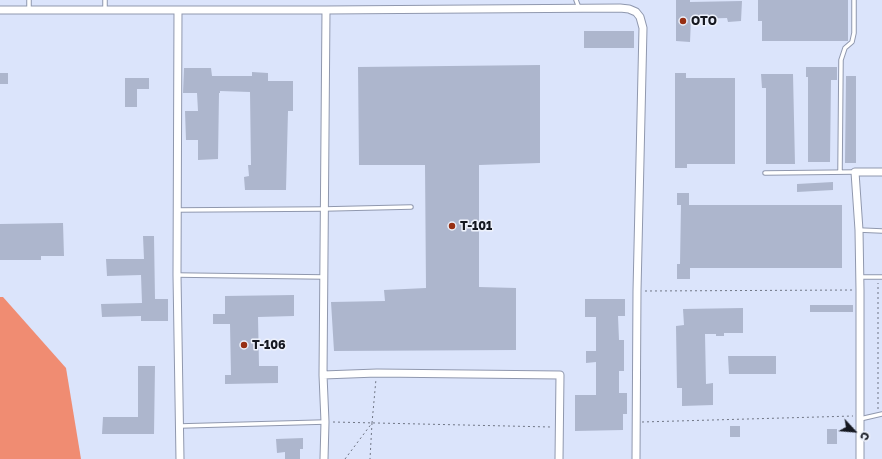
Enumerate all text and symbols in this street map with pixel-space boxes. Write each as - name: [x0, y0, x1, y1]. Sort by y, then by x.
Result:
- place label: ОТО: [691, 14, 717, 28]
- marker: ОТО: [678, 16, 688, 26]
- place label: Т-101: [460, 219, 492, 233]
- marker: Т-101: [447, 221, 457, 231]
- place label: Т-106: [252, 338, 286, 352]
- marker: Т-106: [239, 340, 249, 350]
- north arrow: [834, 411, 874, 451]
- text: С: [858, 430, 873, 443]

